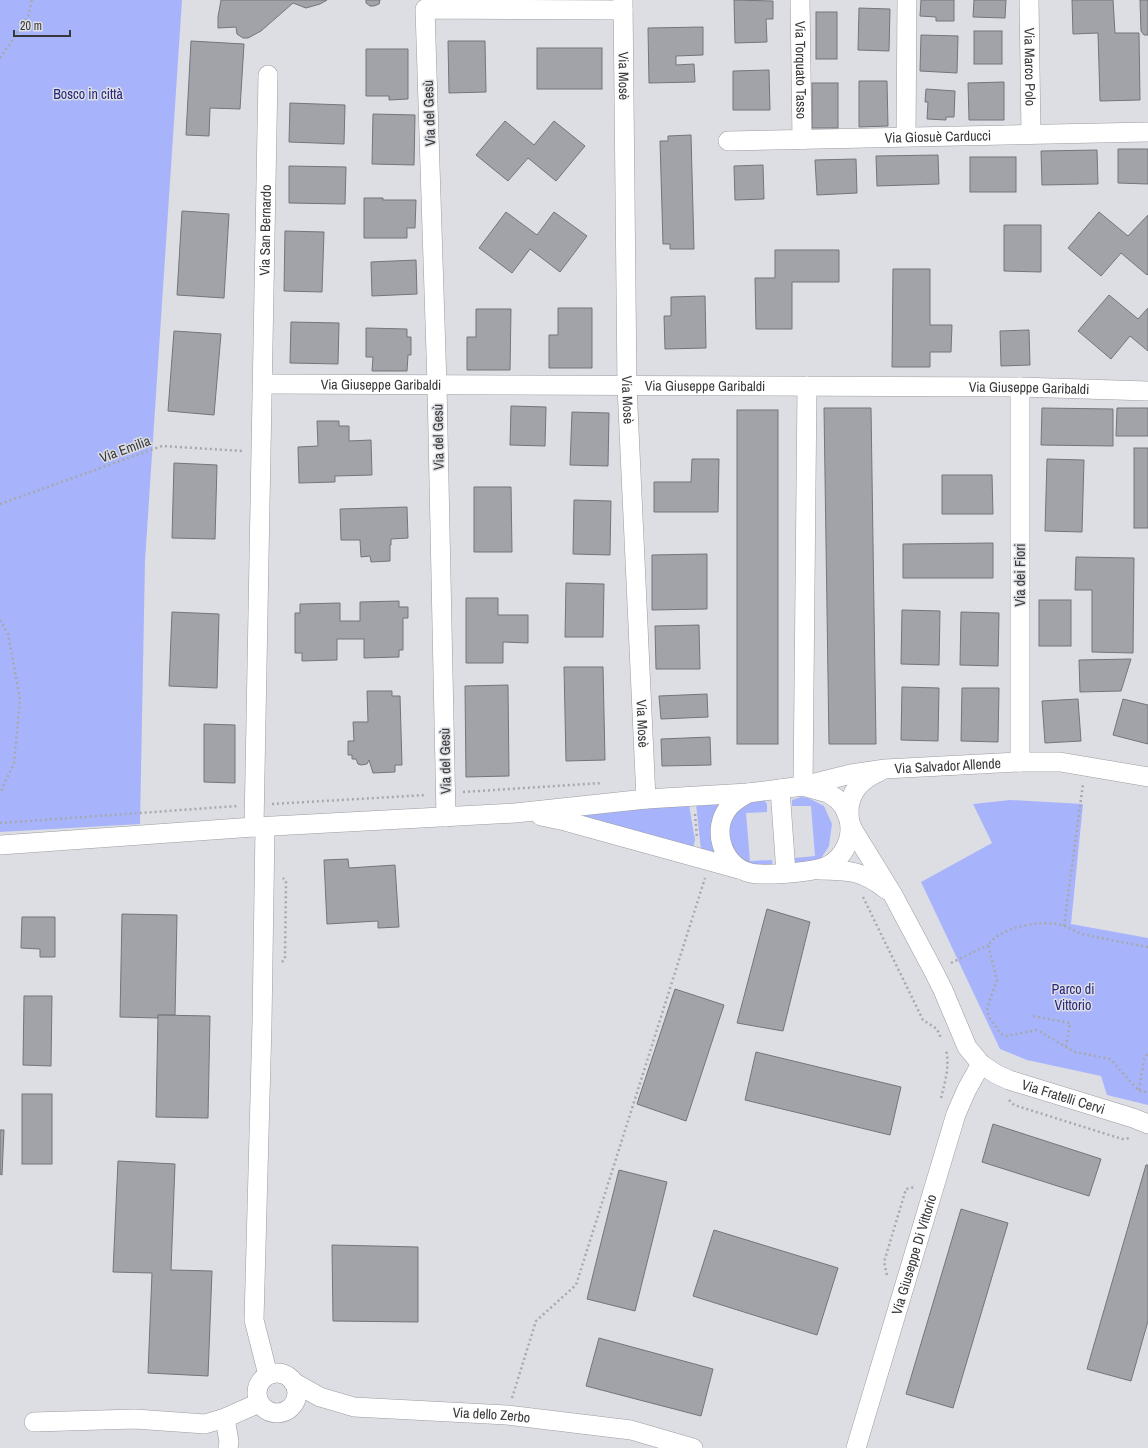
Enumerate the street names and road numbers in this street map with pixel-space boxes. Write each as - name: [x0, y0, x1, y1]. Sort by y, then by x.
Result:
- street label: Via Torquato Tasso: [791, 21, 811, 119]
- street label: Via Marco Polo: [1020, 28, 1040, 106]
- street label: Via Mosè: [615, 52, 633, 100]
- street label: Via del Gesù: [419, 80, 439, 146]
- street label: Via Giosuè Carducci: [885, 126, 991, 147]
- street label: Via San Bernardo: [255, 184, 275, 276]
- street label: Via Giuseppe Garibaldi: [321, 375, 441, 394]
- street label: Via Mosè: [618, 376, 638, 425]
- street label: Via Giuseppe Garibaldi: [645, 377, 765, 395]
- street label: Via Giuseppe Garibaldi: [969, 378, 1090, 398]
- street label: Via del Gesù: [428, 404, 448, 470]
- street label: Via Emilia: [97, 431, 153, 466]
- street label: Via dei Fiori: [1011, 544, 1029, 607]
- street label: Via Mosè: [632, 699, 653, 748]
- street label: Via del Gesù: [435, 728, 455, 794]
- street label: Via Salvador Allende: [894, 754, 1001, 777]
- street label: Via Fratelli Cervi: [1020, 1075, 1107, 1118]
- street label: Via Giuseppe Di Vittorio: [887, 1192, 940, 1317]
- street label: Via dello Zerbo: [452, 1403, 531, 1427]

